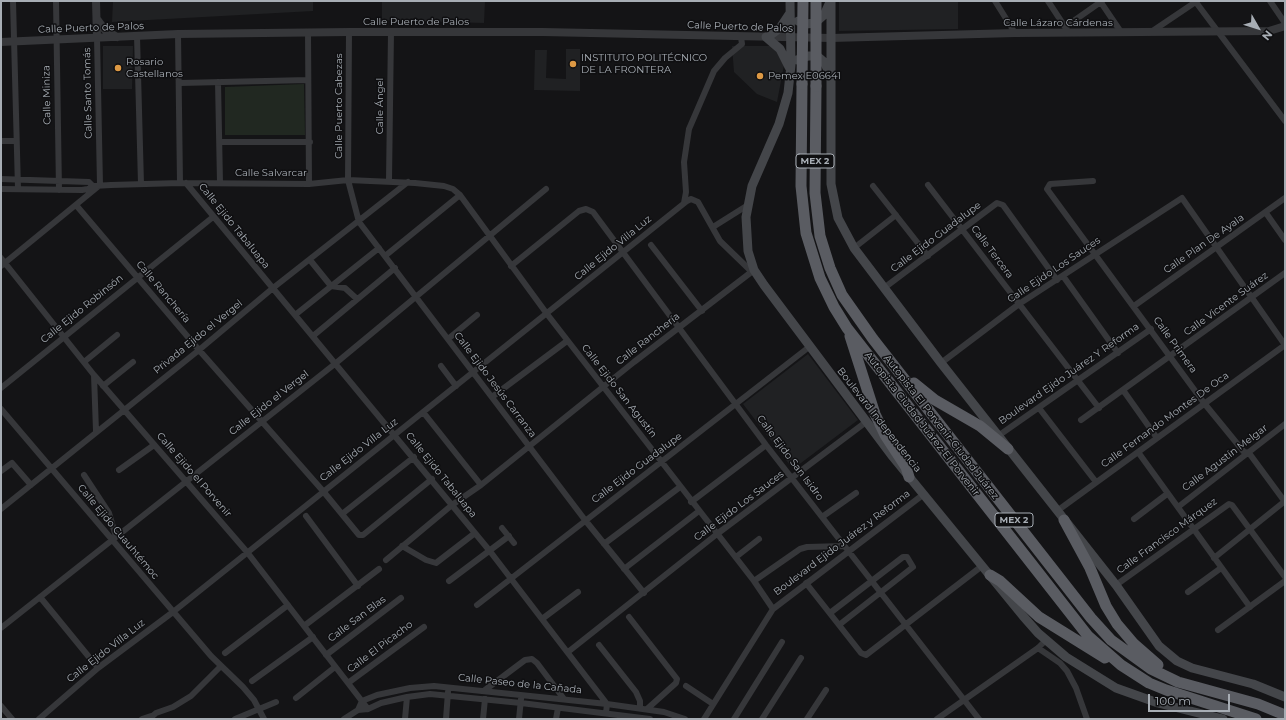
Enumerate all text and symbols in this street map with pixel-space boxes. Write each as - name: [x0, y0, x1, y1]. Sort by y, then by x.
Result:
- north arrow: [1238, 8, 1278, 48]
- street label: Calle Puerto de Palos: [363, 16, 469, 28]
- street label: Calle Lázaro Cárdenas: [1003, 17, 1113, 29]
- street label: Calle Puerto de Palos: [687, 19, 793, 35]
- street label: Calle Puerto de Palos: [38, 20, 144, 36]
- text: N: [1259, 28, 1276, 43]
- street label: Calle Santo Tomás: [81, 47, 95, 139]
- place label: INSTITUTO POLITÉCNICO DE LA FRONTERA: [581, 52, 707, 76]
- street label: Calle Puerto Cabezas: [333, 53, 345, 159]
- place label: Rosario Castellanos: [126, 56, 183, 80]
- marker: INSTITUTO POLITÉCNICO DE LA FRONTERA: [568, 59, 578, 69]
- marker: Rosario Castellanos: [113, 63, 123, 73]
- street label: Calle Miniza: [40, 65, 54, 125]
- place label: Pemex E06641: [768, 70, 841, 82]
- marker: Pemex E06641: [755, 71, 765, 81]
- street label: Calle Ángel: [374, 78, 386, 134]
- road number: MEX 2: [796, 154, 834, 168]
- street label: Calle Salvarcar: [235, 167, 307, 179]
- street label: Calle Ejido Tabaluapa: [196, 181, 272, 271]
- street label: Calle Ejido Guadalupe: [888, 199, 984, 275]
- street label: Calle Plan De Ayala: [1161, 212, 1247, 276]
- street label: Calle Ejido Villa Luz: [572, 213, 654, 283]
- street label: Calle Tercera: [968, 223, 1016, 281]
- street label: Calle Ejido Los Sauces: [1005, 234, 1103, 306]
- street label: Calle Ranchería: [133, 258, 193, 326]
- street label: Calle Vicente Suárez: [1182, 269, 1270, 339]
- street label: Calle Ejido Robinsón: [38, 272, 126, 346]
- street label: Privada Ejido el Vergel: [151, 297, 245, 377]
- street label: Calle Ranchería: [614, 310, 682, 368]
- street label: Calle Primera: [1151, 314, 1199, 376]
- street label: Boulevard Ejido Juárez Y Reforma: [996, 321, 1142, 427]
- street label: Calle Ejido Jesús Carranza: [451, 330, 539, 440]
- street label: Calle Ejido San Agustín: [579, 342, 659, 440]
- street label: Autopista Ciudad Juárez-El Porvenir: [862, 349, 982, 499]
- street label: Autopista El Porvenir-Ciudad Juárez: [881, 352, 1001, 502]
- street label: Boulevard Independencia: [834, 365, 924, 475]
- street label: Calle Ejido el Vergel: [227, 368, 311, 438]
- street label: Calle Fernando Montes De Oca: [1099, 370, 1231, 470]
- street label: Calle Ejido San Isidro: [754, 413, 826, 503]
- street label: Calle Ejido Villa Luz: [318, 416, 400, 484]
- street label: Calle Agustín Melgar: [1180, 422, 1270, 494]
- street label: Calle Ejido el Porvenir: [154, 430, 234, 520]
- street label: Calle Ejido Tabaluapa: [403, 430, 479, 520]
- street label: Calle Ejido Guadalupe: [589, 430, 685, 506]
- street label: Calle Ejido Los Sauces: [692, 468, 786, 544]
- street label: Calle Ejido Cuauhtémoc: [75, 482, 161, 582]
- street label: Boulevard Ejido Juárez y Reforma: [771, 488, 913, 598]
- street label: Calle Francisco Márquez: [1115, 496, 1219, 576]
- road number: MEX 2: [995, 513, 1033, 527]
- street label: Calle San Blas: [326, 593, 388, 645]
- street label: Calle Ejido Villa Luz: [65, 617, 147, 685]
- street label: Calle El Picacho: [345, 618, 415, 676]
- street label: Calle Paseo de la Cañada: [457, 672, 583, 696]
- scale bar: [1150, 686, 1232, 712]
- text: 100 m: [1155, 693, 1191, 708]

